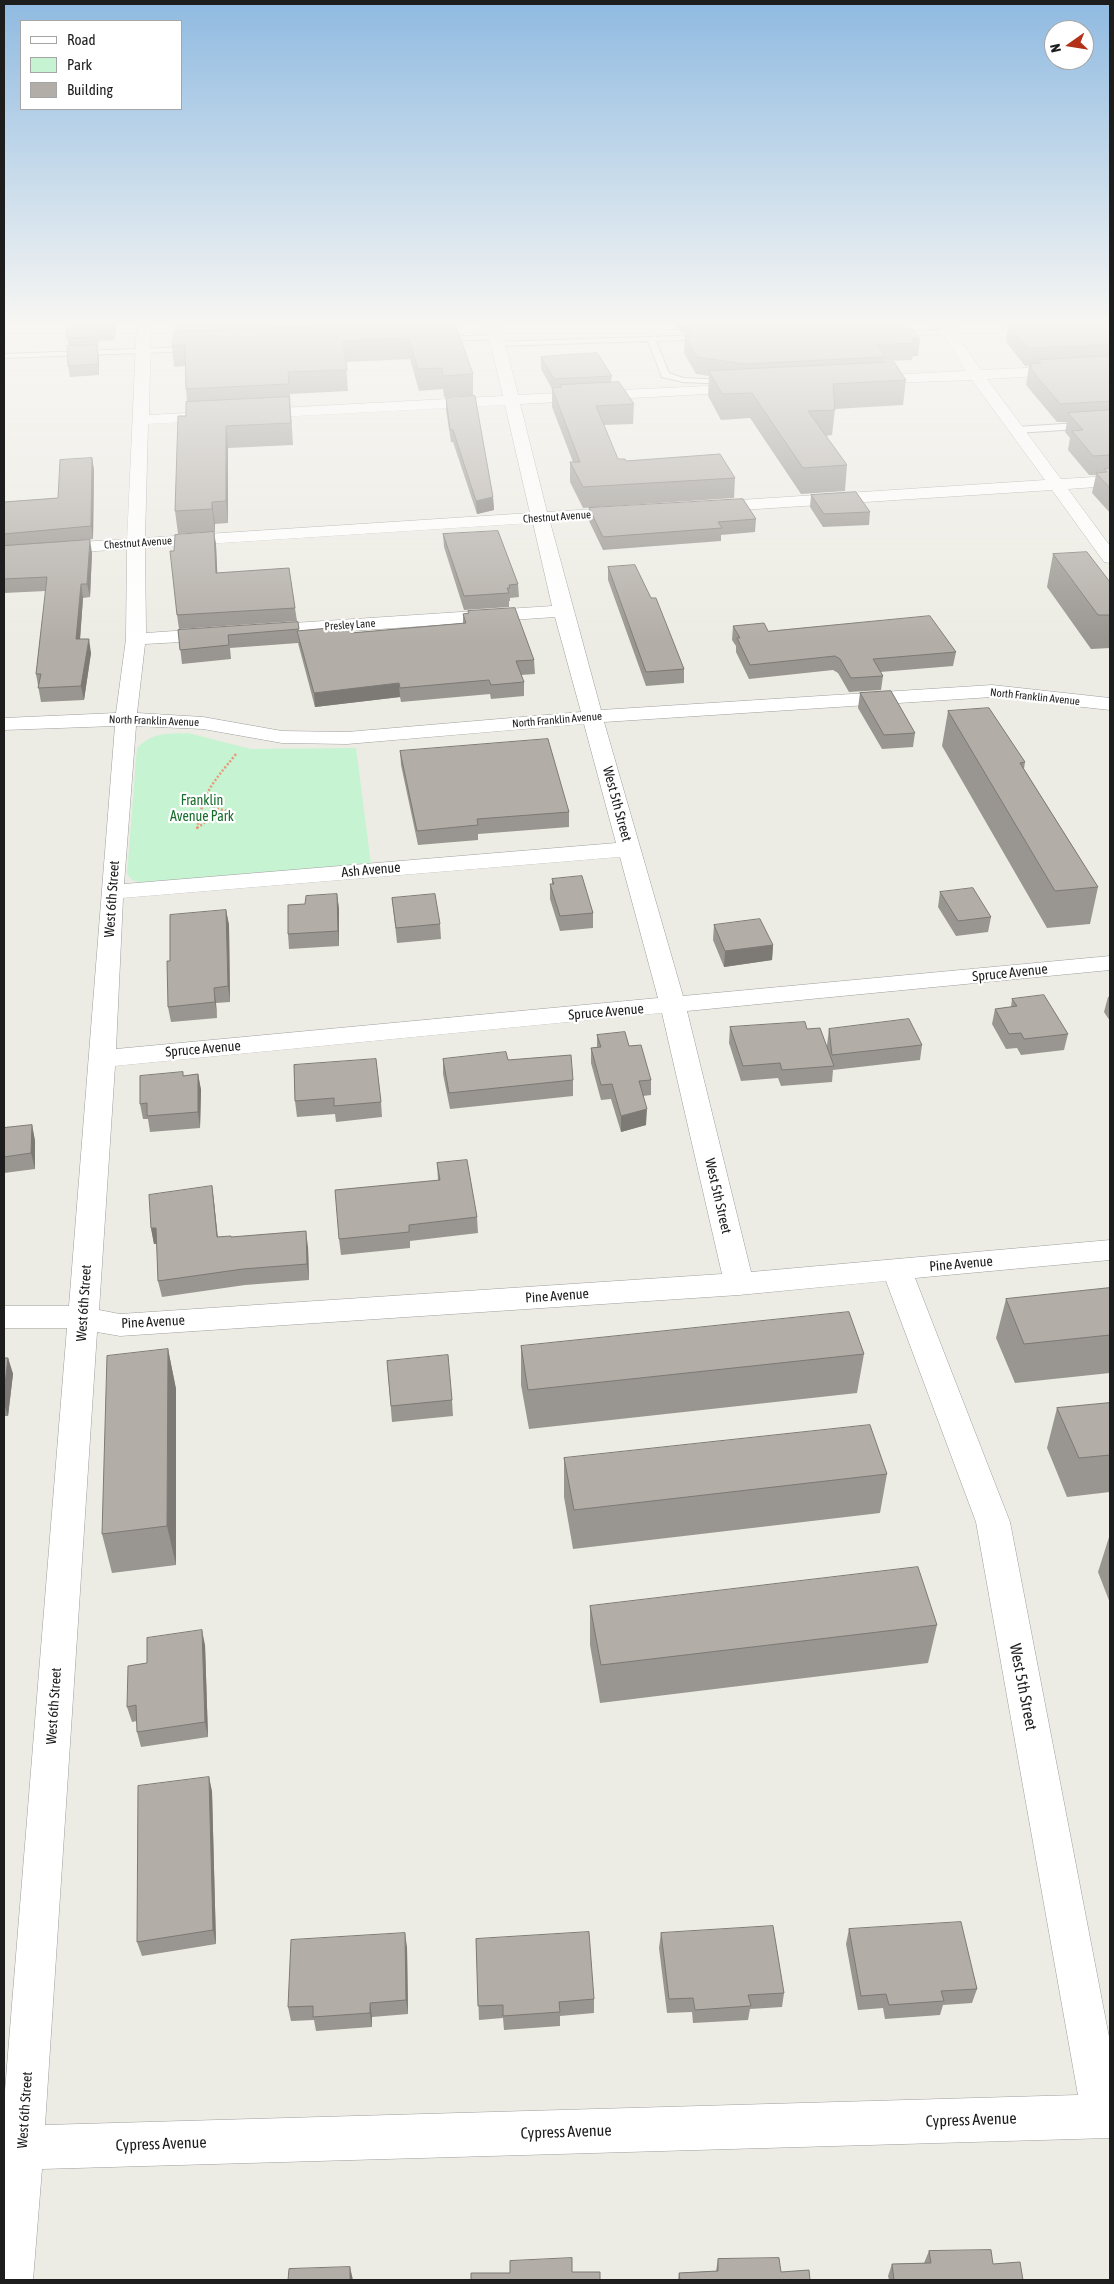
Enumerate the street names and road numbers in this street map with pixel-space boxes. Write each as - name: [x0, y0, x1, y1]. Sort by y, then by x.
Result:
- street label: Chestnut Avenue: [523, 508, 591, 526]
- street label: Chestnut Avenue: [104, 534, 172, 552]
- street label: Presley Lane: [324, 617, 376, 633]
- street label: North Franklin Avenue: [990, 686, 1080, 708]
- street label: North Franklin Avenue: [512, 710, 602, 730]
- street label: North Franklin Avenue: [109, 713, 199, 729]
- street label: West 5th Street: [599, 765, 635, 843]
- street label: Ash Avenue: [341, 859, 401, 881]
- street label: West 6th Street: [101, 860, 123, 938]
- street label: Spruce Avenue: [972, 961, 1048, 985]
- street label: Spruce Avenue: [568, 1000, 644, 1024]
- street label: Spruce Avenue: [165, 1037, 241, 1061]
- street label: West 5th Street: [701, 1157, 735, 1235]
- street label: Pine Avenue: [929, 1253, 993, 1275]
- street label: West 6th Street: [73, 1264, 95, 1342]
- street label: Pine Avenue: [525, 1285, 589, 1307]
- street label: Pine Avenue: [121, 1312, 185, 1332]
- street label: West 5th Street: [1005, 1642, 1041, 1732]
- street label: West 6th Street: [43, 1667, 65, 1745]
- street label: West 6th Street: [14, 2071, 36, 2149]
- street label: Cypress Avenue: [925, 2109, 1017, 2131]
- street label: Cypress Avenue: [520, 2121, 612, 2143]
- street label: Cypress Avenue: [115, 2133, 207, 2155]

